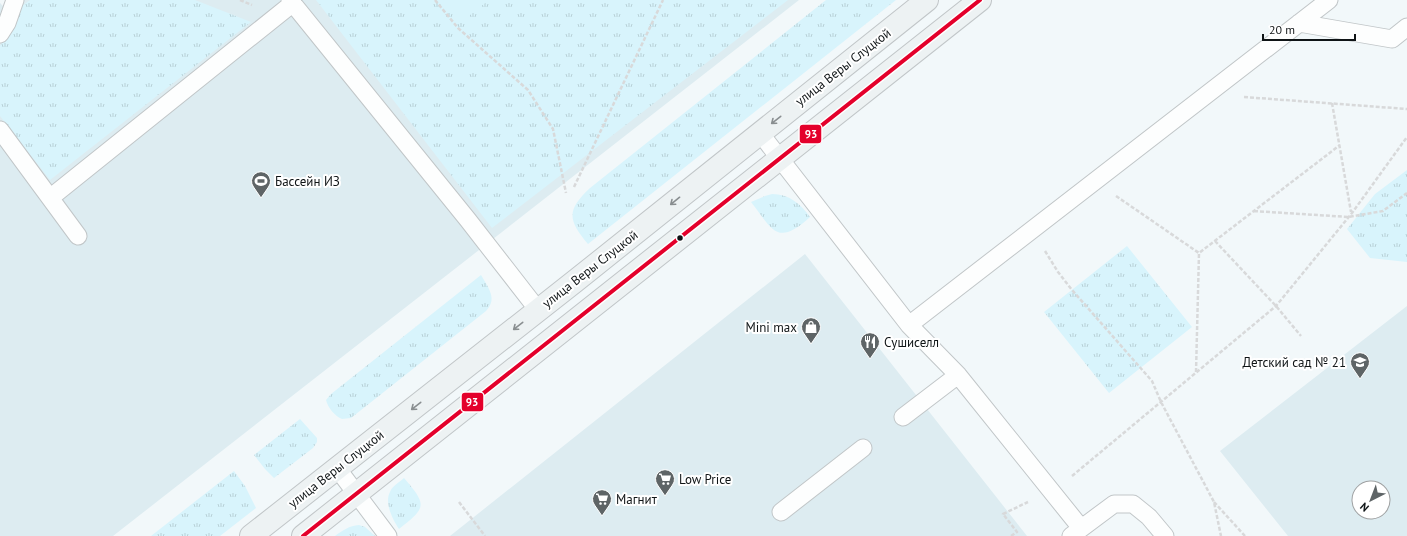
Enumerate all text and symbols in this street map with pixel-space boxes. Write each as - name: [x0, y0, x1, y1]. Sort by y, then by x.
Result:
- scale bar: [1263, 16, 1355, 42]
- text: 20 m: [1269, 22, 1295, 37]
- street label: улица Веры Слуцкой: [792, 24, 894, 110]
- one-way arrow: [771, 116, 782, 124]
- line badge: 93: [799, 124, 822, 144]
- text: 93: [805, 127, 817, 141]
- sports icon: Бассейн ИЗ: [250, 170, 272, 198]
- place label: Бассейн ИЗ: [275, 173, 340, 190]
- one-way arrow: [669, 197, 680, 206]
- street label: улица Веры Слуцкой: [539, 226, 641, 312]
- unlabelled marker: [675, 233, 685, 243]
- shop icon: Mini max: [800, 316, 822, 344]
- place label: Mini max: [745, 319, 797, 336]
- one-way arrow: [513, 321, 524, 330]
- restaurant icon: Сушиселл: [859, 331, 881, 359]
- place label: Сушиселл: [884, 334, 939, 351]
- school or university icon: Детский сад № 21: [1349, 351, 1371, 379]
- place label: Детский сад № 21: [1243, 354, 1346, 371]
- line badge: 93: [461, 392, 484, 412]
- text: 93: [466, 395, 478, 409]
- one-way arrow: [410, 402, 421, 410]
- street label: улица Веры Слуцкой: [285, 426, 387, 512]
- supermarket icon: Low Price: [654, 468, 676, 496]
- place label: Low Price: [679, 471, 731, 488]
- north arrow: [1351, 480, 1391, 520]
- supermarket icon: Магнит: [591, 488, 613, 516]
- place label: Магнит: [616, 491, 658, 508]
- text: N: [1357, 500, 1372, 515]

